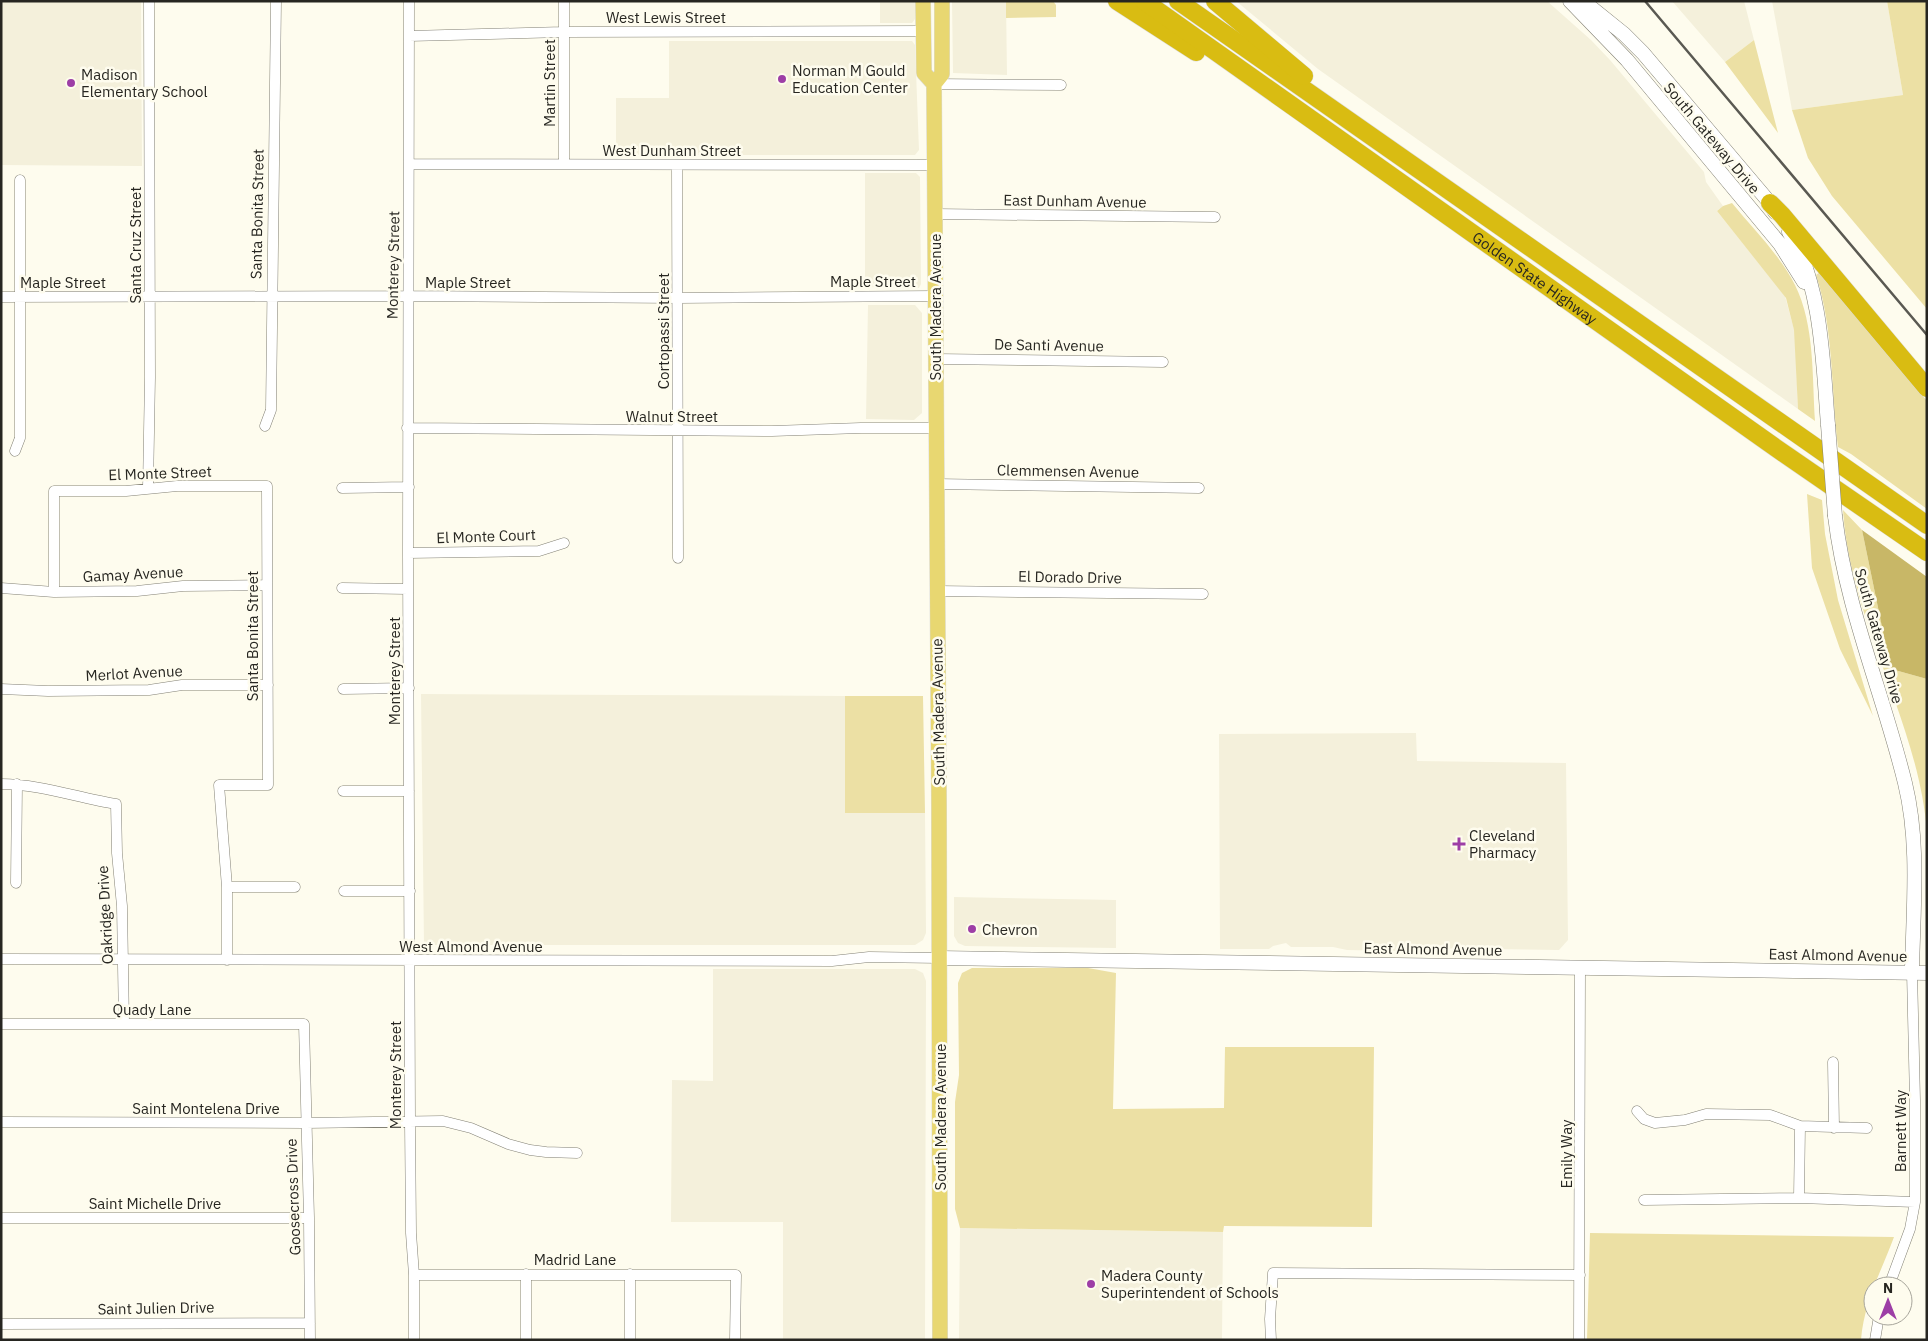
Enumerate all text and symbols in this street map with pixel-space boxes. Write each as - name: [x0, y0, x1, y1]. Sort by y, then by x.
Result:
- street label: West Lewis Street: [606, 8, 726, 27]
- street label: Martin Street: [540, 39, 559, 127]
- place label: Norman M Gould Education Center: [792, 61, 908, 97]
- place label: Madison Elementary School: [81, 65, 208, 101]
- marker: Norman M Gould Education Center: [776, 73, 788, 85]
- marker: Madison Elementary School: [65, 77, 77, 89]
- street label: South Gateway Drive: [1660, 78, 1764, 198]
- street label: West Dunham Street: [603, 141, 741, 160]
- street label: Santa Bonita Street: [246, 149, 268, 279]
- street label: Santa Cruz Street: [126, 186, 145, 304]
- street label: East Dunham Avenue: [1003, 190, 1147, 212]
- street label: Monterey Street: [383, 211, 403, 319]
- street label: Golden State Highway: [1469, 227, 1602, 329]
- street label: South Madera Avenue: [926, 233, 945, 381]
- street label: Maple Street: [830, 272, 916, 291]
- street label: Maple Street: [20, 273, 106, 292]
- street label: Maple Street: [425, 273, 511, 292]
- street label: Cortopassi Street: [654, 273, 673, 389]
- street label: De Santi Avenue: [994, 335, 1104, 355]
- street label: Walnut Street: [626, 407, 718, 426]
- street label: Clemmensen Avenue: [997, 460, 1139, 482]
- street label: El Monte Street: [108, 462, 212, 484]
- street label: El Monte Court: [436, 525, 536, 547]
- street label: Gamay Avenue: [82, 562, 184, 586]
- street label: South Gateway Drive: [1851, 566, 1907, 706]
- street label: El Dorado Drive: [1018, 567, 1122, 587]
- street label: Santa Bonita Street: [243, 571, 262, 701]
- street label: Monterey Street: [385, 617, 404, 725]
- street label: South Madera Avenue: [927, 638, 949, 786]
- street label: Merlot Avenue: [85, 661, 183, 685]
- place label: Cleveland Pharmacy: [1469, 826, 1537, 862]
- marker: Cleveland Pharmacy: [1453, 838, 1465, 850]
- street label: Oakridge Drive: [93, 865, 117, 965]
- place label: Chevron: [982, 920, 1038, 939]
- marker: Chevron: [966, 923, 978, 935]
- street label: West Almond Avenue: [399, 937, 543, 956]
- street label: East Almond Avenue: [1363, 938, 1503, 960]
- street label: East Almond Avenue: [1768, 944, 1908, 966]
- street label: Quady Lane: [112, 1000, 192, 1019]
- street label: Monterey Street: [386, 1021, 405, 1129]
- street label: South Madera Avenue: [931, 1043, 950, 1191]
- street label: Barnett Way: [1891, 1089, 1910, 1172]
- street label: Saint Montelena Drive: [132, 1099, 280, 1118]
- street label: Emily Way: [1557, 1119, 1576, 1189]
- street label: Goosecross Drive: [281, 1138, 305, 1256]
- street label: Saint Michelle Drive: [89, 1194, 221, 1213]
- street label: Madrid Lane: [534, 1250, 616, 1269]
- place label: Madera County Superintendent of Schools: [1101, 1266, 1279, 1302]
- north arrow: [1863, 1276, 1913, 1326]
- marker: Madera County Superintendent of Schools: [1085, 1278, 1097, 1290]
- text: N: [1883, 1279, 1893, 1297]
- street label: Saint Julien Drive: [97, 1297, 215, 1319]

